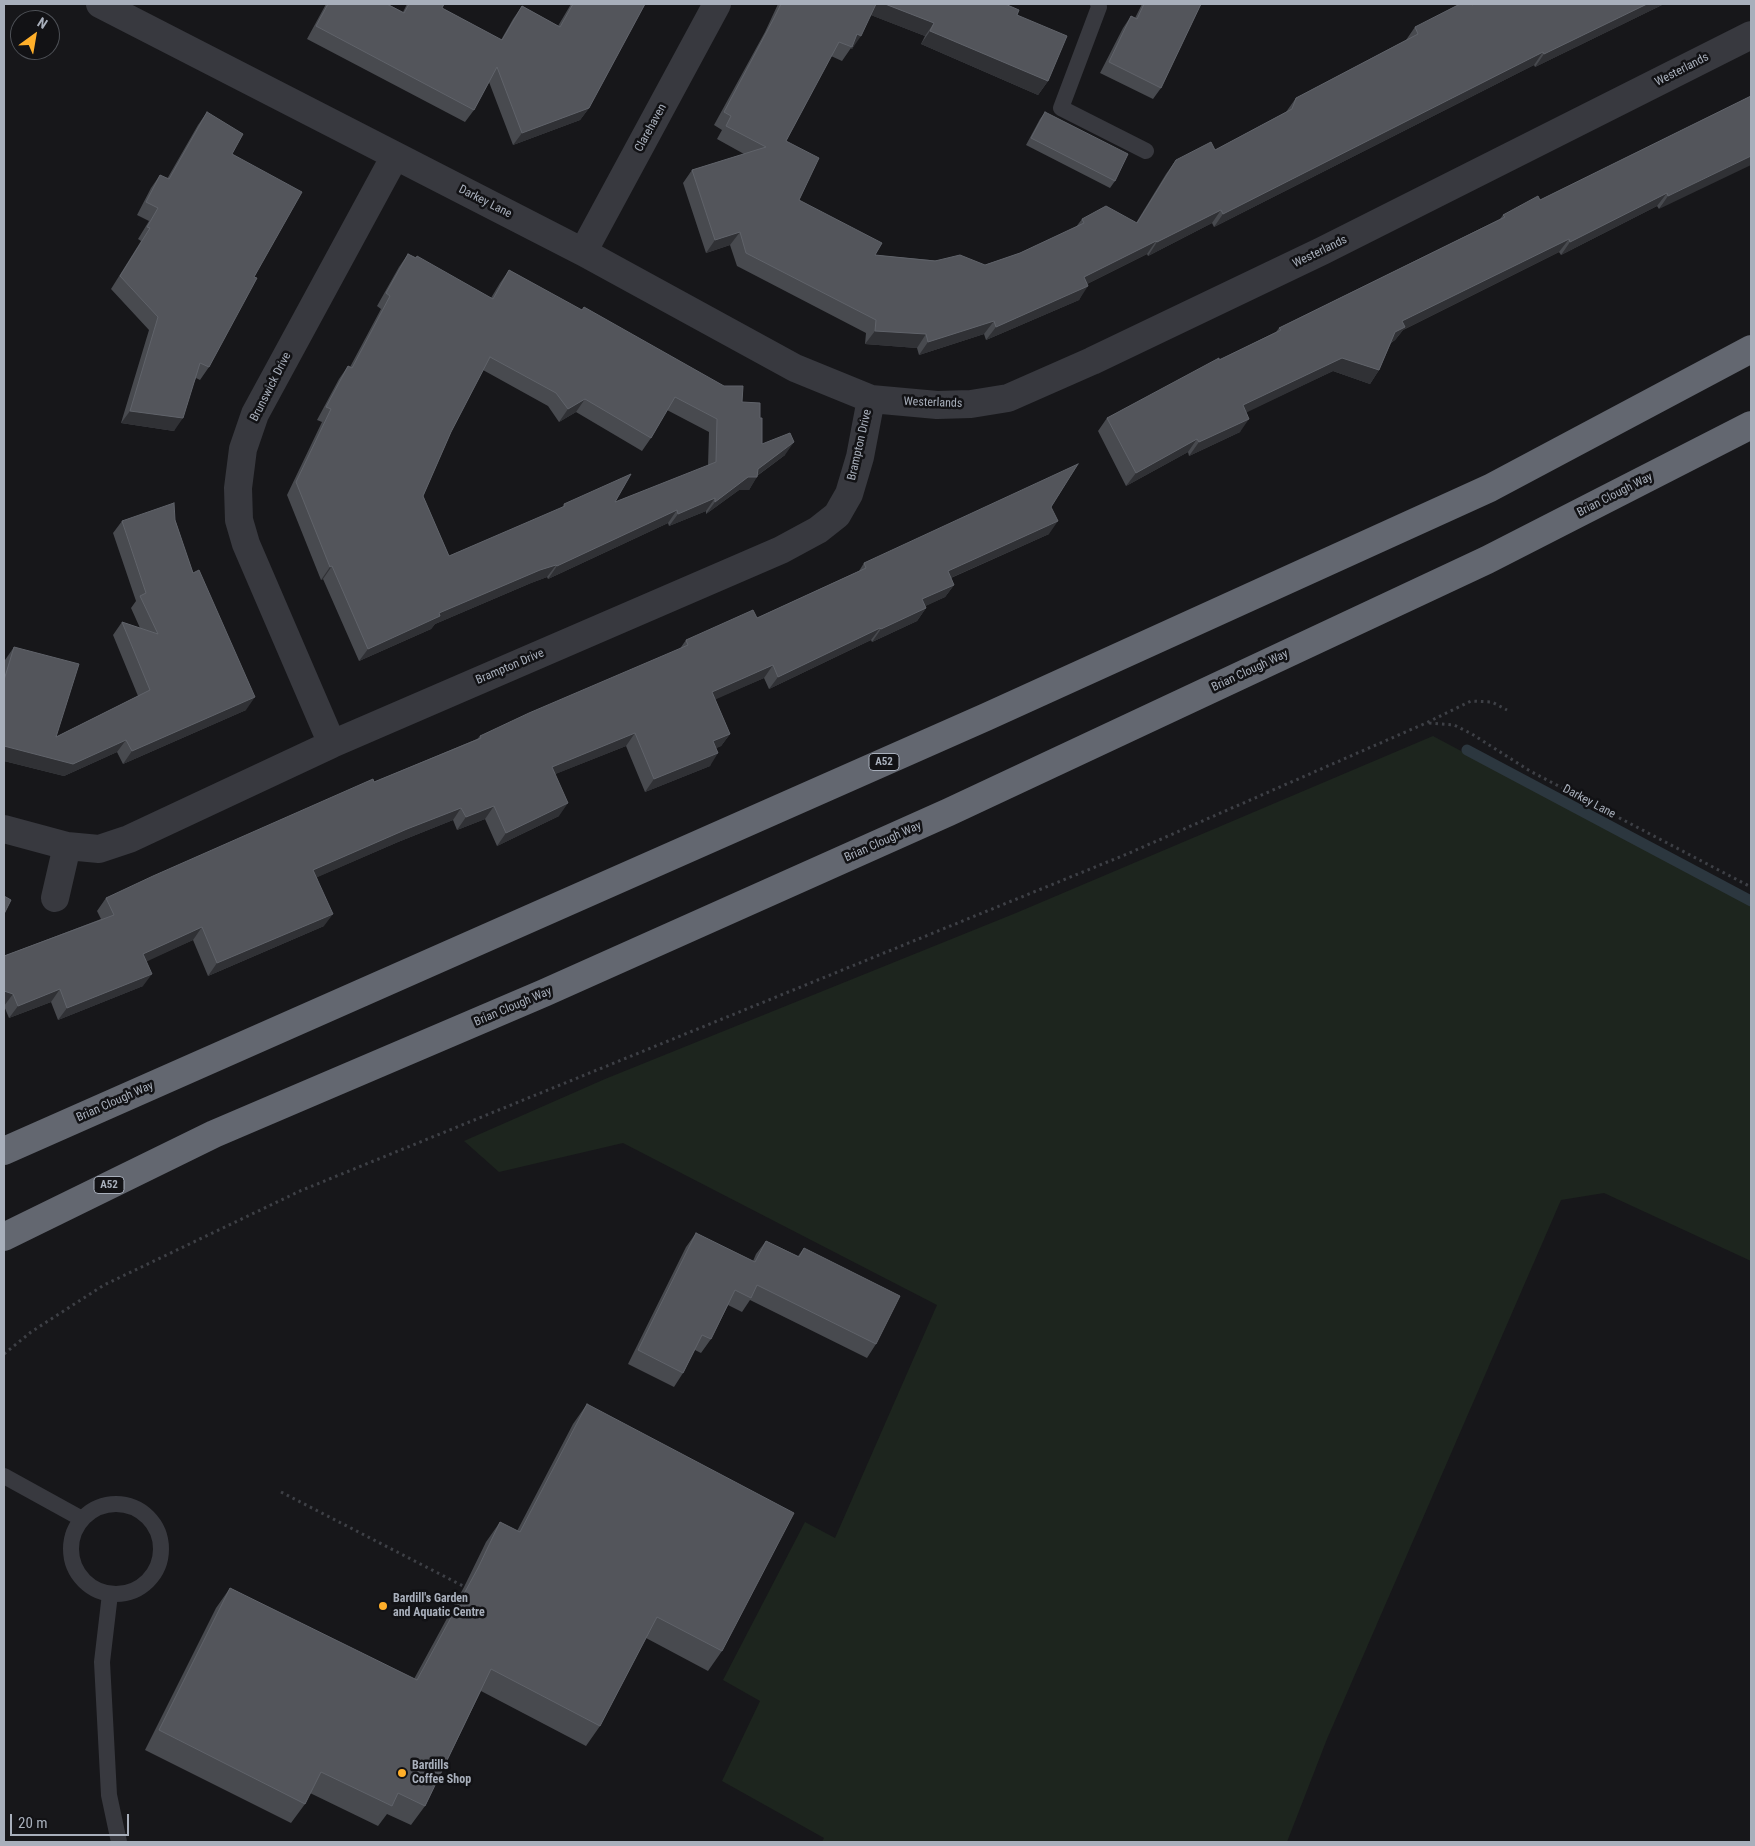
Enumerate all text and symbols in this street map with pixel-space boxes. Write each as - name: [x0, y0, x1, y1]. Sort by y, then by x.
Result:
- north arrow: [10, 10, 60, 60]
- text: N: [35, 14, 50, 32]
- street label: Westerlands: [1653, 50, 1711, 90]
- street label: Clarehaven: [632, 102, 670, 154]
- street label: Darkey Lane: [456, 182, 514, 222]
- street label: Westerlands: [1290, 233, 1350, 271]
- street label: Brunswick Drive: [247, 350, 295, 424]
- street label: Westerlands: [903, 395, 963, 411]
- street label: Brampton Drive: [845, 408, 875, 482]
- street label: Brian Clough Way: [1575, 470, 1655, 520]
- street label: Brampton Drive: [474, 646, 546, 688]
- street label: Brian Clough Way: [1209, 647, 1291, 695]
- road number: A52: [869, 754, 899, 770]
- street label: Darkey Lane: [1560, 782, 1618, 822]
- street label: Brian Clough Way: [842, 819, 924, 865]
- street label: Brian Clough Way: [472, 984, 554, 1030]
- street label: Brian Clough Way: [74, 1079, 156, 1125]
- road number: A52: [94, 1176, 124, 1194]
- place label: Bardill's Garden and Aquatic Centre: [393, 1592, 485, 1620]
- marker: Bardill's Garden and Aquatic Centre: [377, 1600, 389, 1612]
- place label: Bardills Coffee Shop: [412, 1759, 471, 1787]
- marker: Bardills Coffee Shop: [396, 1767, 408, 1779]
- scale bar: [12, 1804, 131, 1836]
- text: 20 m: [18, 1814, 48, 1832]

